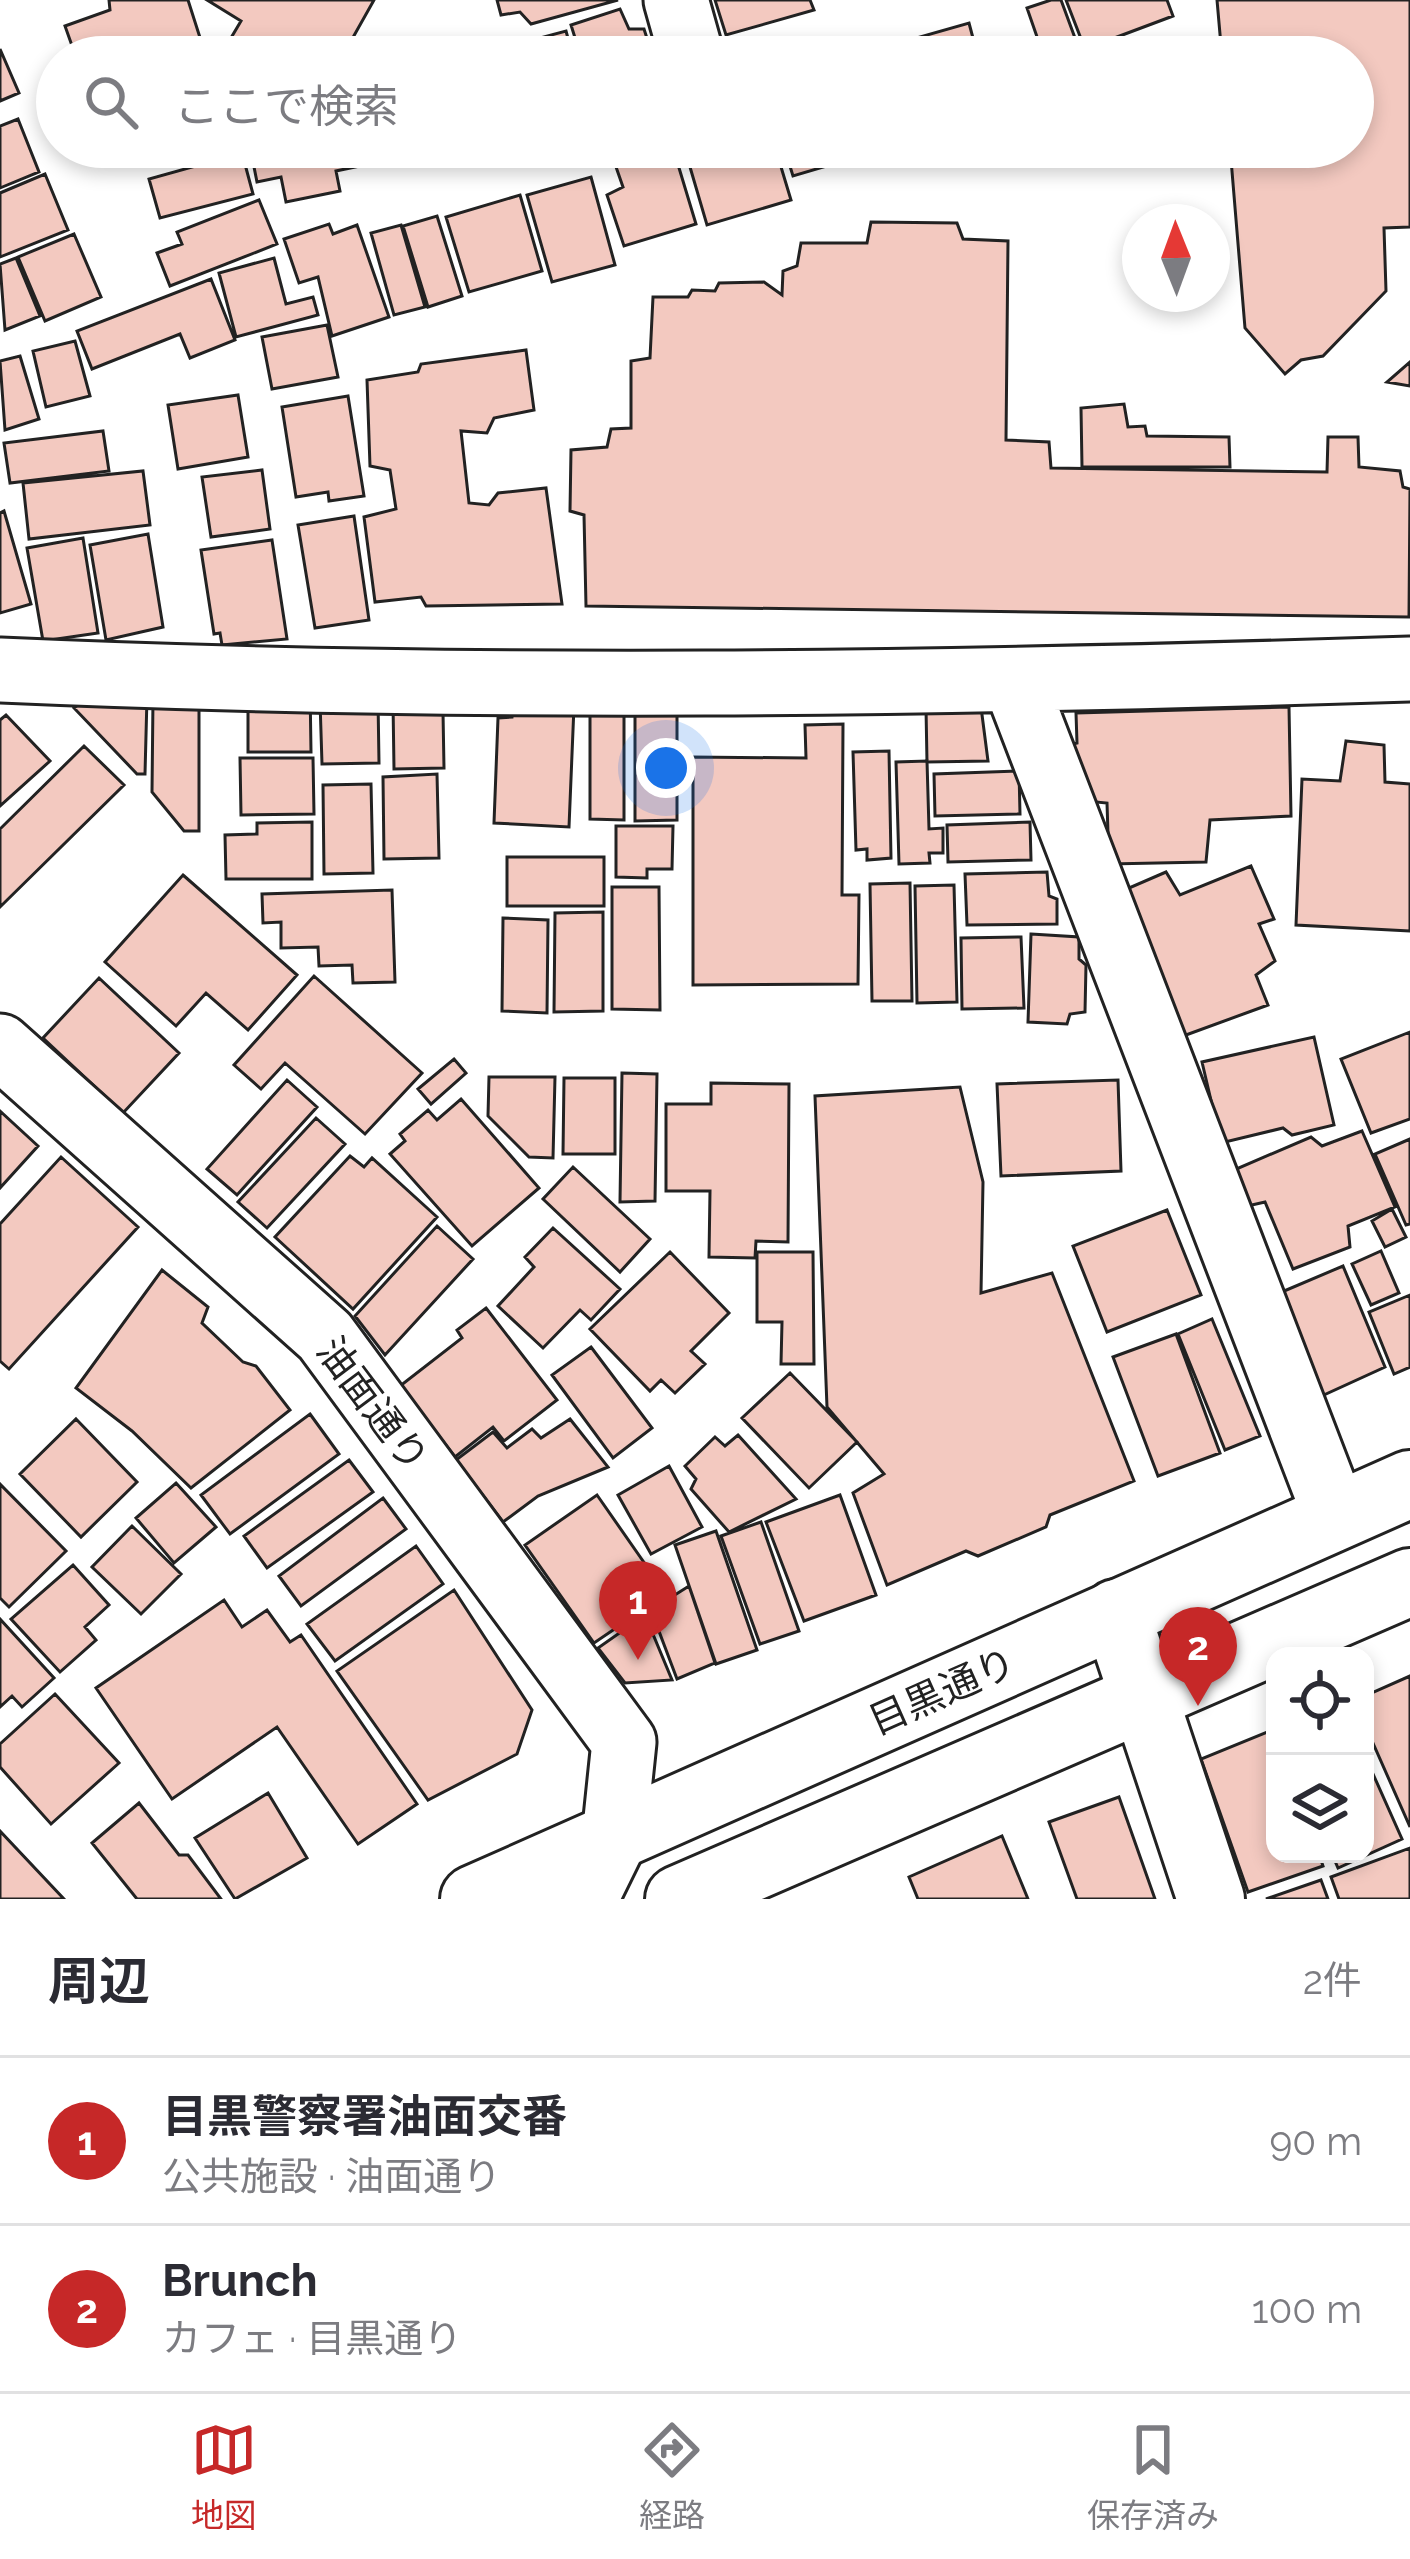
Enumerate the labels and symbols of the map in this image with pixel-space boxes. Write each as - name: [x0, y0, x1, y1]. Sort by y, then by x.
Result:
- north arrow: [1122, 204, 1230, 312]
- your location: [636, 738, 696, 798]
- street label: 油面通り: [308, 1328, 438, 1480]
- pin: 1: [599, 1561, 677, 1660]
- pin: 2: [1159, 1607, 1237, 1706]
- street label: 目黒通り: [861, 1638, 1023, 1744]

